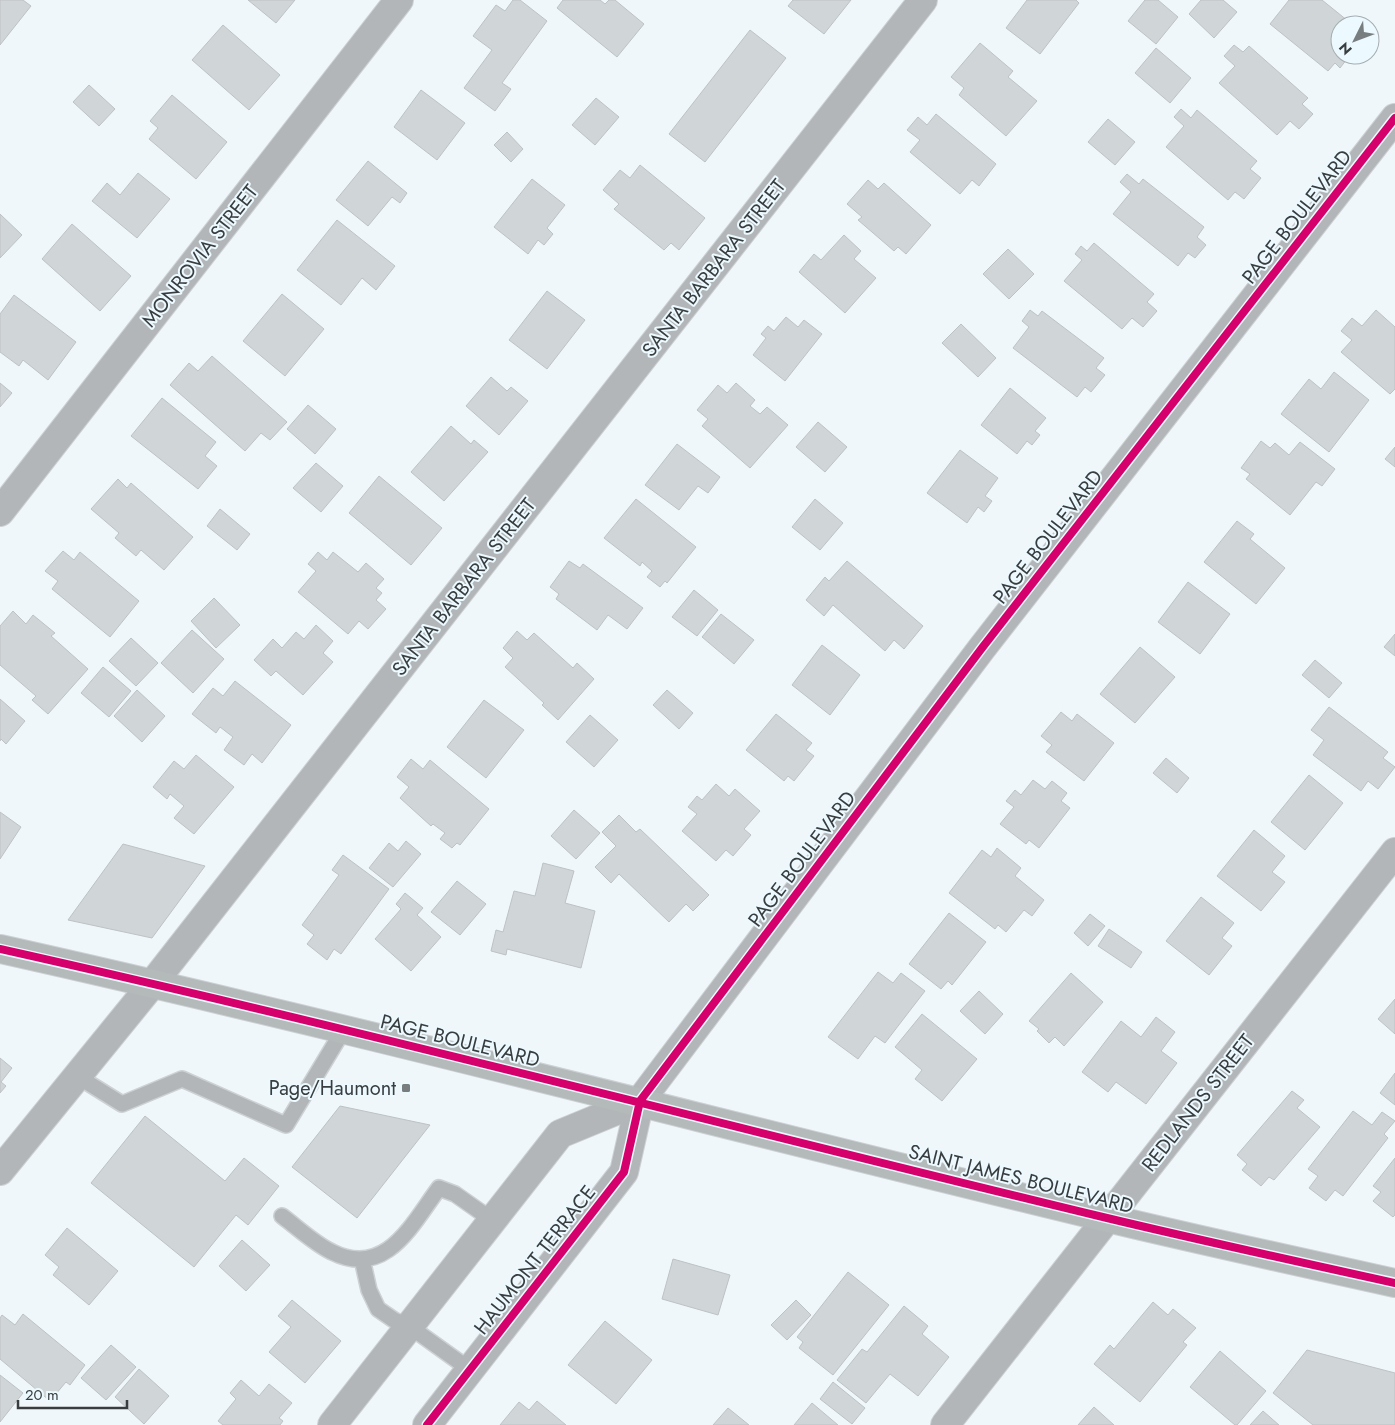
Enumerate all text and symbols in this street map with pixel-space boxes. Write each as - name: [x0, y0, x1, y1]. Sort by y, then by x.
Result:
- north arrow: [1330, 15, 1380, 65]
- text: N: [1334, 38, 1356, 60]
- street label: PAGE BOULEVARD: [1235, 144, 1359, 290]
- street label: SANTA BARBARA STREET: [635, 172, 793, 363]
- street label: MONROVIA STREET: [135, 178, 265, 333]
- street label: PAGE BOULEVARD: [986, 464, 1110, 610]
- street label: SANTA BARBARA STREET: [385, 491, 543, 682]
- street label: PAGE BOULEVARD: [741, 785, 863, 933]
- street label: PAGE BOULEVARD: [377, 1007, 543, 1075]
- street label: REDLANDS STREET: [1135, 1028, 1261, 1178]
- place label: Page/Haumont: [269, 1074, 396, 1103]
- marker: Page/Haumont: [400, 1082, 412, 1094]
- street label: SAINT JAMES BOULEVARD: [906, 1137, 1136, 1221]
- street label: HAUMONT TERRACE: [467, 1179, 603, 1341]
- scale bar: [18, 1378, 126, 1410]
- text: 20 m: [25, 1384, 59, 1406]

